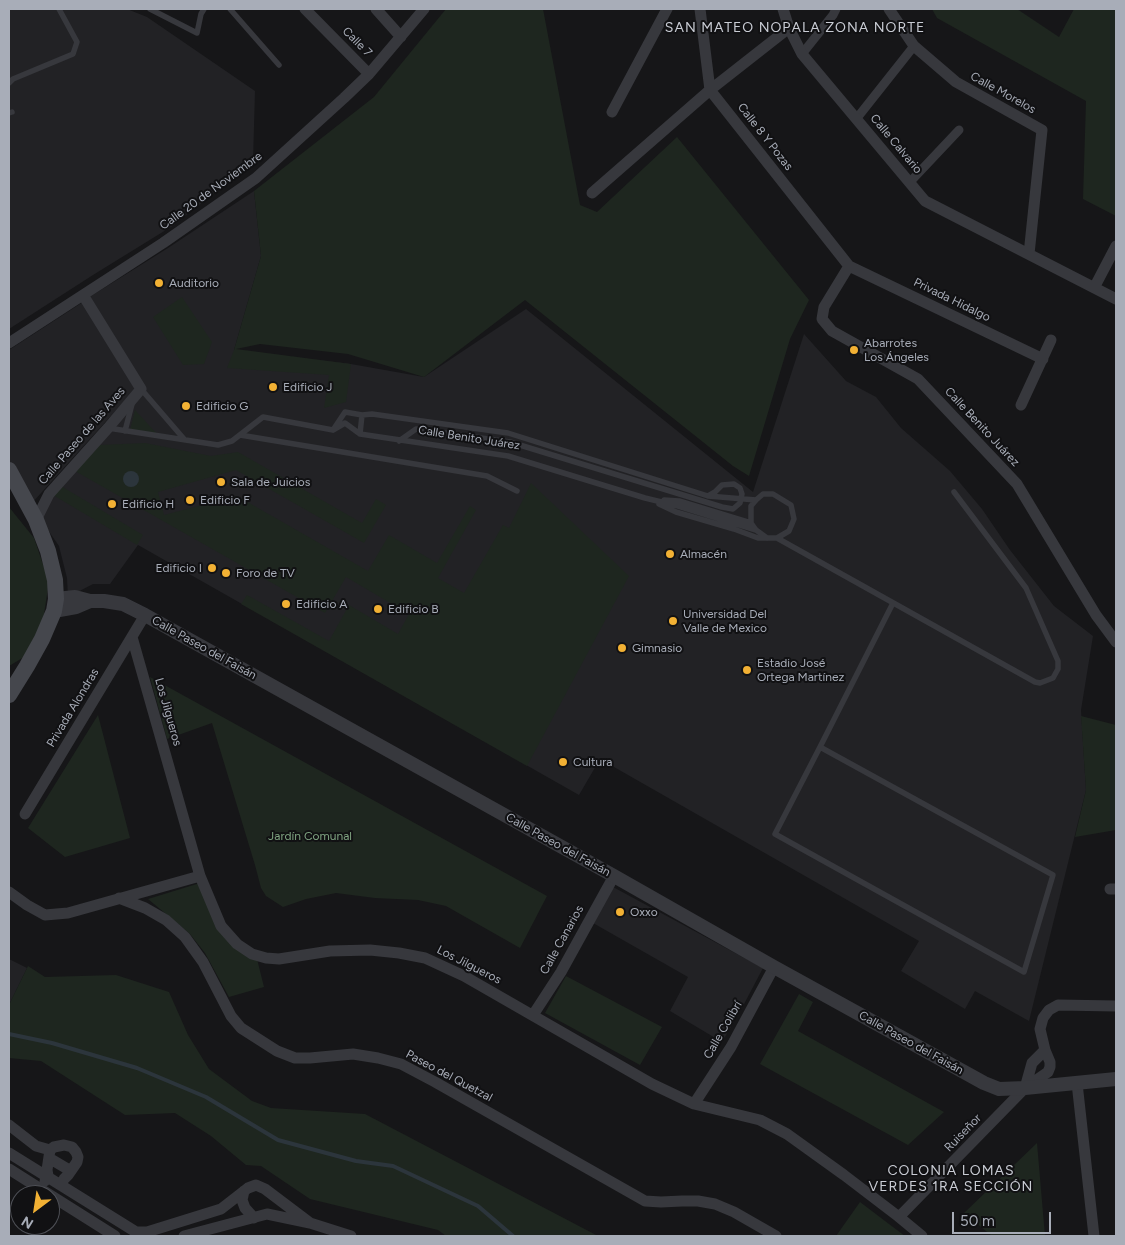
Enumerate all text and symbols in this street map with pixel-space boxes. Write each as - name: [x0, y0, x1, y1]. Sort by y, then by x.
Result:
- district label: SAN MATEO NOPALA ZONA NORTE: [661, 20, 929, 36]
- street label: Calle 7: [339, 24, 375, 60]
- street label: Calle Morelos: [968, 69, 1038, 117]
- street label: Calle 8 Y Pozas: [734, 100, 796, 174]
- street label: Calle Calvario: [867, 111, 925, 177]
- street label: Calle 20 de Noviembre: [157, 149, 265, 233]
- street label: Privada Hidalgo: [911, 275, 993, 325]
- place label: Auditorio: [169, 276, 219, 290]
- marker: Auditorio: [153, 277, 165, 289]
- place label: Abarrotes Los Ángeles: [864, 336, 929, 364]
- marker: Abarrotes Los Ángeles: [848, 344, 860, 356]
- place label: Edificio J: [283, 380, 333, 394]
- marker: Edificio J: [267, 381, 279, 393]
- street label: Calle Paseo de las Aves: [36, 384, 128, 488]
- street label: Calle Benito Juárez: [942, 384, 1022, 470]
- place label: Edificio G: [196, 399, 248, 413]
- marker: Edificio G: [180, 400, 192, 412]
- street label: Calle Benito Juárez: [417, 423, 521, 453]
- place label: Sala de Juicios: [231, 475, 310, 489]
- marker: Sala de Juicios: [215, 476, 227, 488]
- place label: Edificio F: [200, 493, 250, 507]
- marker: Edificio F: [184, 494, 196, 506]
- place label: Edificio H: [122, 497, 174, 511]
- marker: Edificio H: [106, 498, 118, 510]
- place label: Almacén: [680, 547, 727, 561]
- marker: Almacén: [664, 548, 676, 560]
- place label: Edificio I: [155, 561, 202, 575]
- marker: Edificio I: [206, 562, 218, 574]
- place label: Foro de TV: [236, 566, 295, 580]
- marker: Foro de TV: [220, 567, 232, 579]
- place label: Edificio A: [296, 597, 347, 611]
- marker: Edificio A: [280, 598, 292, 610]
- place label: Edificio B: [388, 602, 439, 616]
- marker: Edificio B: [372, 603, 384, 615]
- place label: Universidad Del Valle de Mexico: [683, 607, 767, 635]
- street label: Calle Paseo del Faisán: [149, 613, 259, 683]
- marker: Universidad Del Valle de Mexico: [667, 615, 679, 627]
- place label: Gimnasio: [632, 641, 682, 655]
- marker: Gimnasio: [616, 642, 628, 654]
- place label: Estadio José Ortega Martínez: [757, 656, 844, 684]
- marker: Estadio José Ortega Martínez: [741, 664, 753, 676]
- street label: Privada Alondras: [44, 666, 102, 750]
- street label: Los Jilgueros: [151, 676, 185, 748]
- place label: Cultura: [573, 755, 612, 769]
- marker: Cultura: [557, 756, 569, 768]
- street label: Calle Paseo del Faisán: [503, 810, 613, 880]
- park label: Jardín Comunal: [268, 829, 352, 843]
- street label: Calle Canarios: [537, 903, 587, 977]
- place label: Oxxo: [630, 905, 658, 919]
- marker: Oxxo: [614, 906, 626, 918]
- street label: Los Jilgueros: [434, 943, 504, 987]
- street label: Calle Colibrí: [701, 998, 745, 1062]
- street label: Calle Paseo del Faisán: [856, 1008, 966, 1078]
- street label: Paseo del Quetzal: [403, 1047, 495, 1105]
- street label: Ruiseñor: [942, 1111, 984, 1155]
- district label: COLONIA LOMAS VERDES 1RA SECCIÓN: [866, 1163, 1036, 1196]
- north arrow: [10, 1185, 60, 1235]
- scale bar: [955, 1202, 1054, 1234]
- text: N: [19, 1212, 37, 1233]
- text: 50 m: [960, 1212, 995, 1230]

